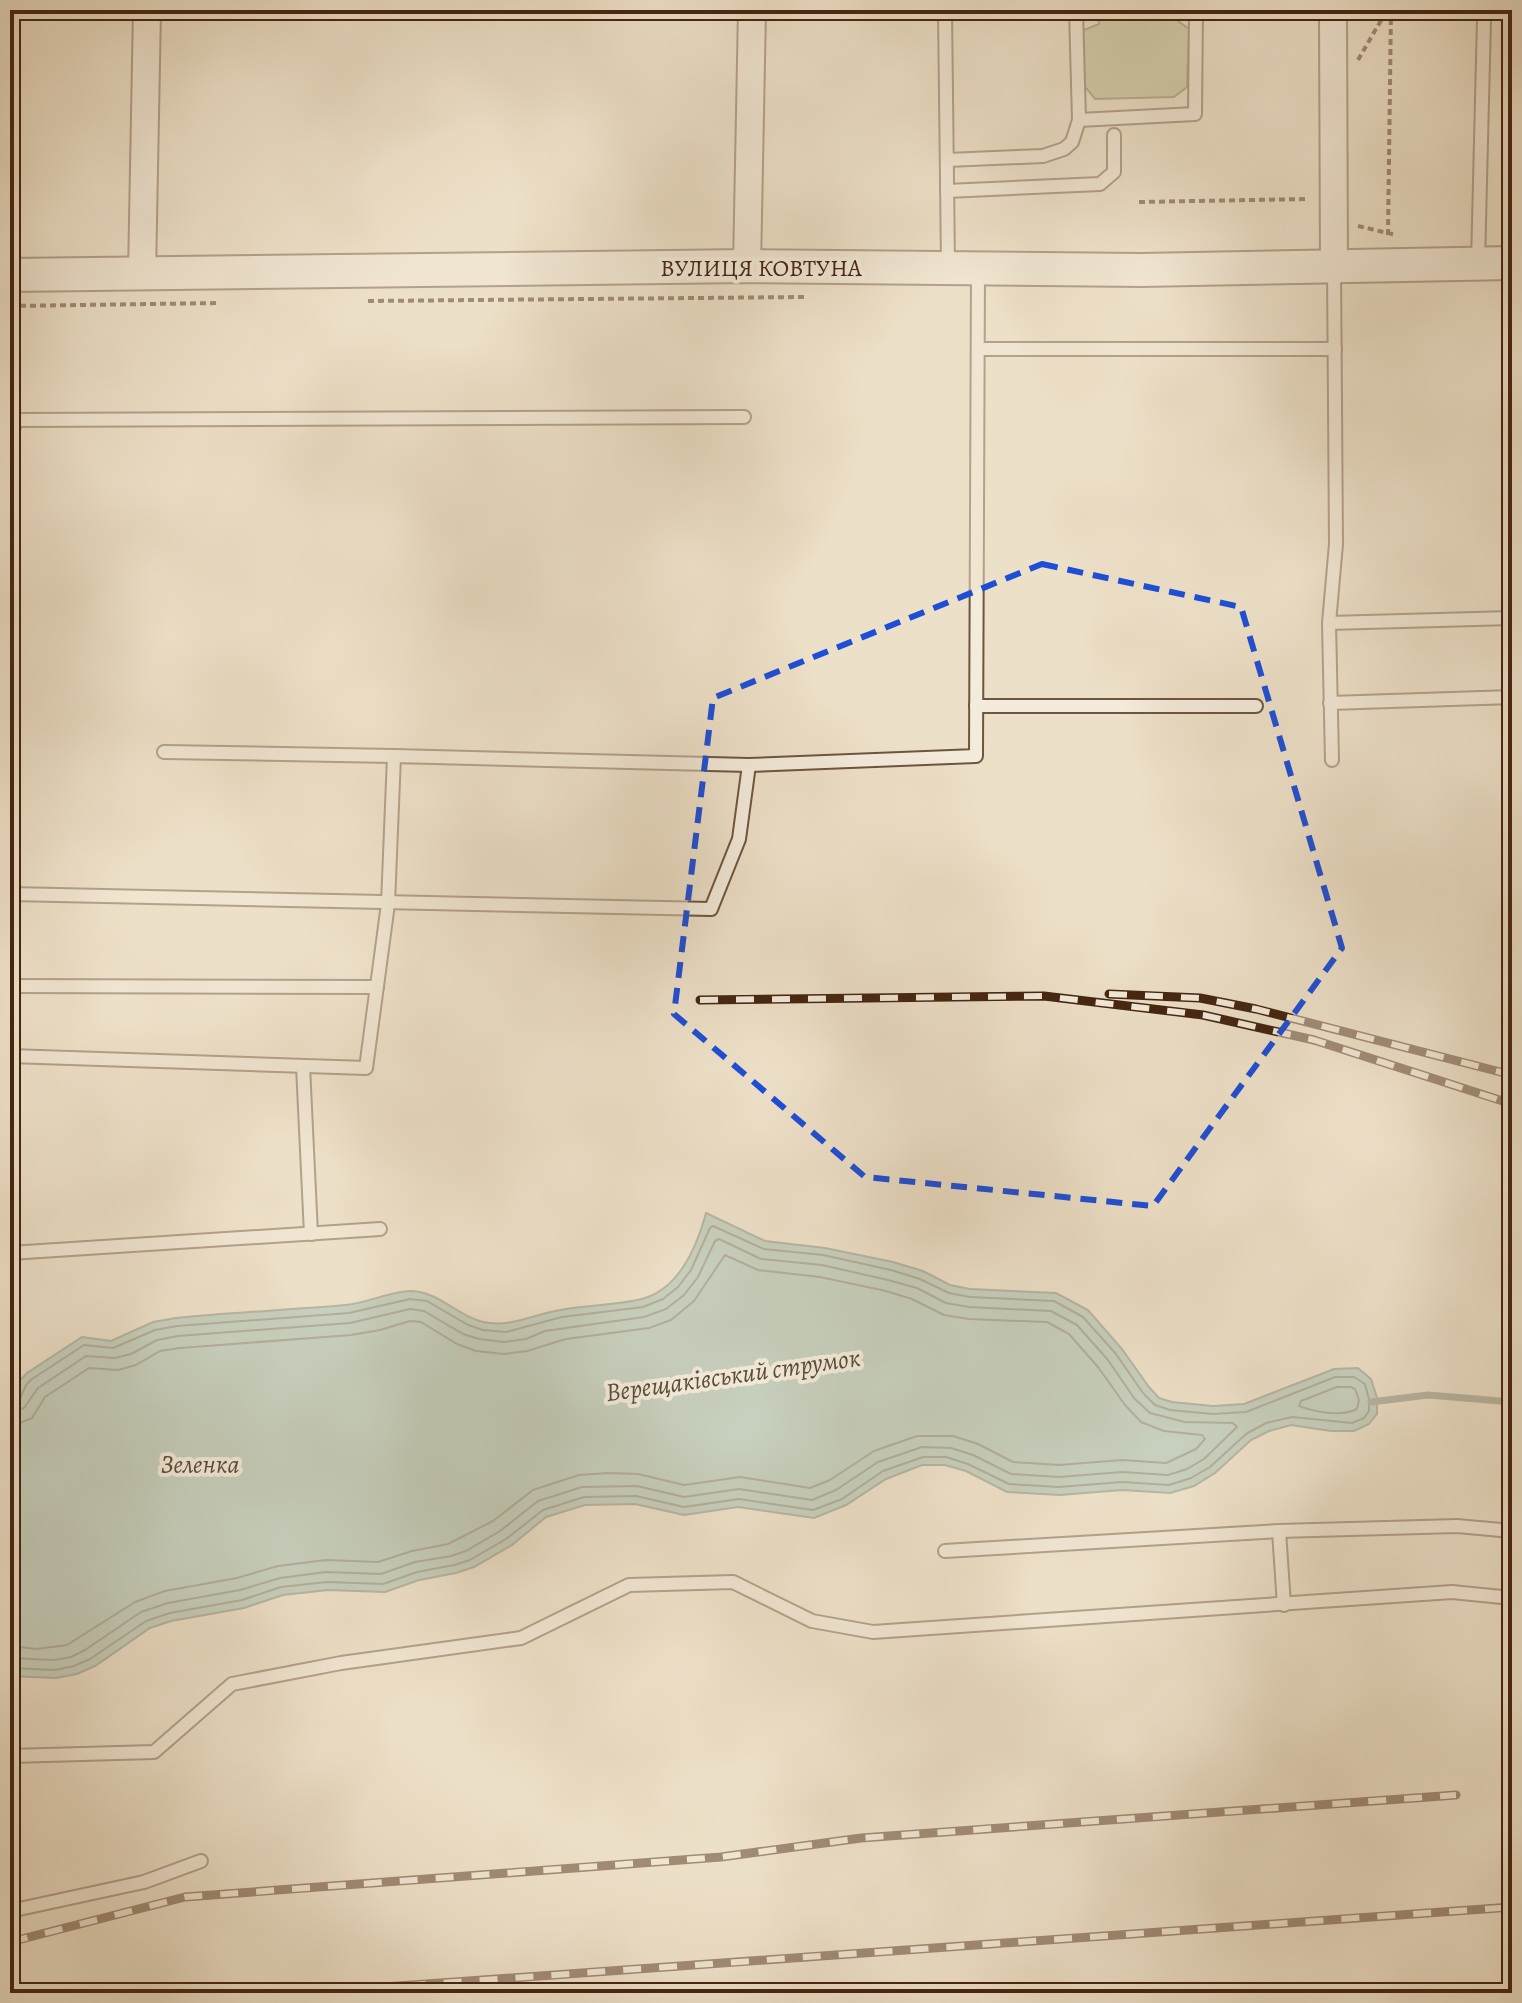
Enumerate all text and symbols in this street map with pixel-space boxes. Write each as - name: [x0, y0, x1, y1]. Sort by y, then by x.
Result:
- street label: ВУЛИЦЯ КОВТУНА: [660, 252, 863, 284]
- water label: Верещаківський струмок: [604, 1340, 863, 1410]
- water label: Зеленка: [160, 1447, 240, 1482]

